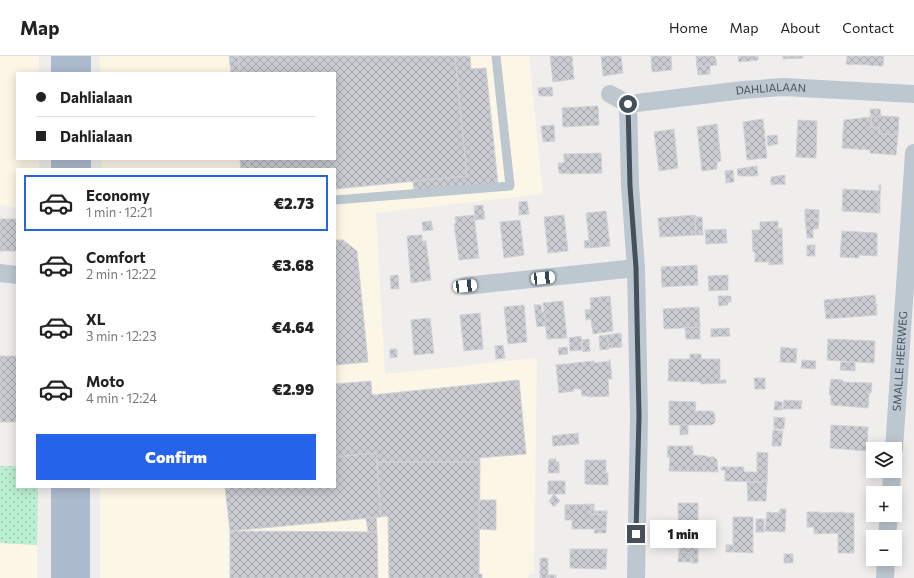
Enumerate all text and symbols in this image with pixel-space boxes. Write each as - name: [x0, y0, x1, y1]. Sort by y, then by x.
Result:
- text: Map: [20, 16, 59, 39]
- text: Home: [669, 19, 708, 36]
- text: Map: [730, 19, 758, 36]
- text: About: [780, 19, 820, 36]
- text: Contact: [842, 19, 894, 36]
- street label: DAHLIALAAN: [735, 80, 806, 97]
- text: Dahlialaan: [60, 88, 132, 106]
- route start: [619, 95, 637, 113]
- text: Dahlialaan: [60, 127, 132, 145]
- icon: car: [38, 185, 74, 221]
- text: Economy: [86, 186, 150, 204]
- text: €2.73: [273, 194, 314, 212]
- text: 1 min · 12:21: [86, 204, 153, 220]
- icon: car: [38, 247, 74, 283]
- text: Comfort: [86, 248, 146, 266]
- text: €3.68: [272, 256, 314, 274]
- text: 2 min · 12:22: [86, 266, 156, 282]
- car: [530, 271, 556, 285]
- car: [452, 279, 478, 293]
- icon: car: [38, 309, 74, 345]
- text: XL: [86, 310, 105, 328]
- street label: SMALLE HEERWEG: [890, 311, 909, 412]
- text: €4.64: [271, 318, 314, 336]
- text: 3 min · 12:23: [86, 328, 157, 344]
- icon: car: [38, 371, 74, 407]
- text: Moto: [86, 372, 125, 390]
- text: €2.99: [272, 380, 314, 398]
- text: 4 min · 12:24: [86, 390, 157, 406]
- button: Confirm: [36, 434, 316, 480]
- map controls: [866, 442, 902, 566]
- button: layers: [866, 442, 902, 478]
- button: +: [866, 486, 902, 522]
- callout: 1 min: [650, 520, 716, 548]
- route end: [627, 525, 645, 543]
- text: 1 min: [667, 526, 699, 542]
- button: −: [866, 530, 902, 566]

